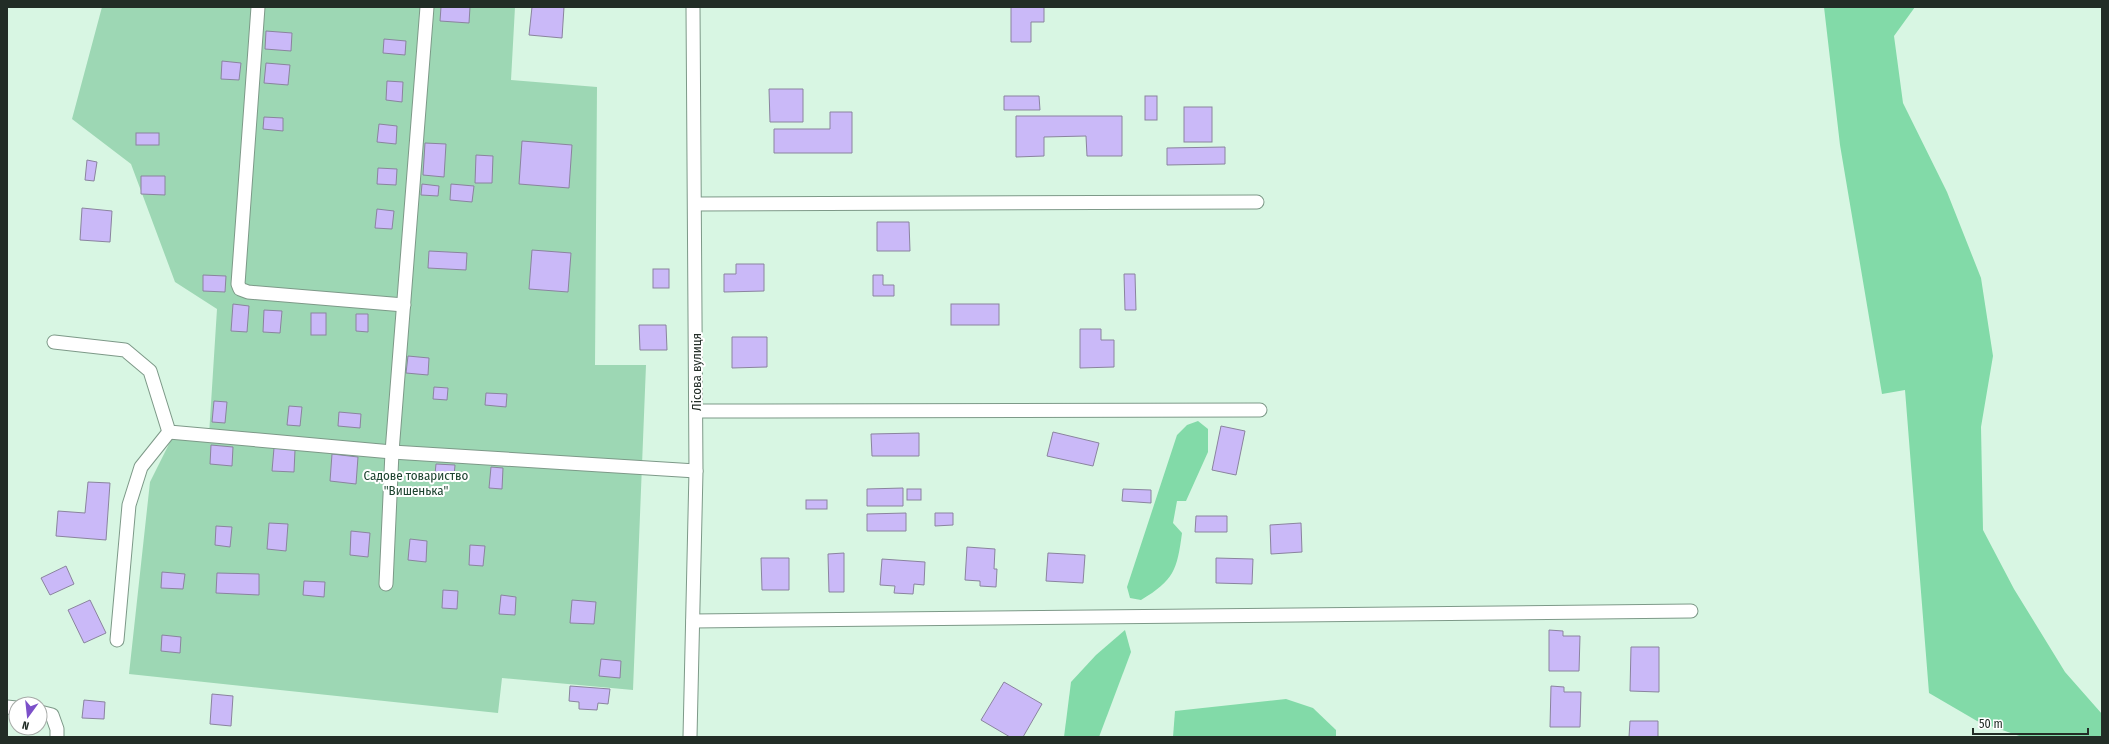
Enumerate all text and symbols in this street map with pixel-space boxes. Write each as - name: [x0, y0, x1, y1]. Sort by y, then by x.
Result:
- street label: Лісова вулиця: [689, 333, 704, 411]
- park label: Садове товариство "Вишенька": [364, 468, 469, 498]
- north arrow: [8, 696, 48, 736]
- scale bar: [1973, 710, 2088, 736]
- text: 50 m: [1979, 717, 2003, 731]
- text: N: [21, 718, 30, 732]

